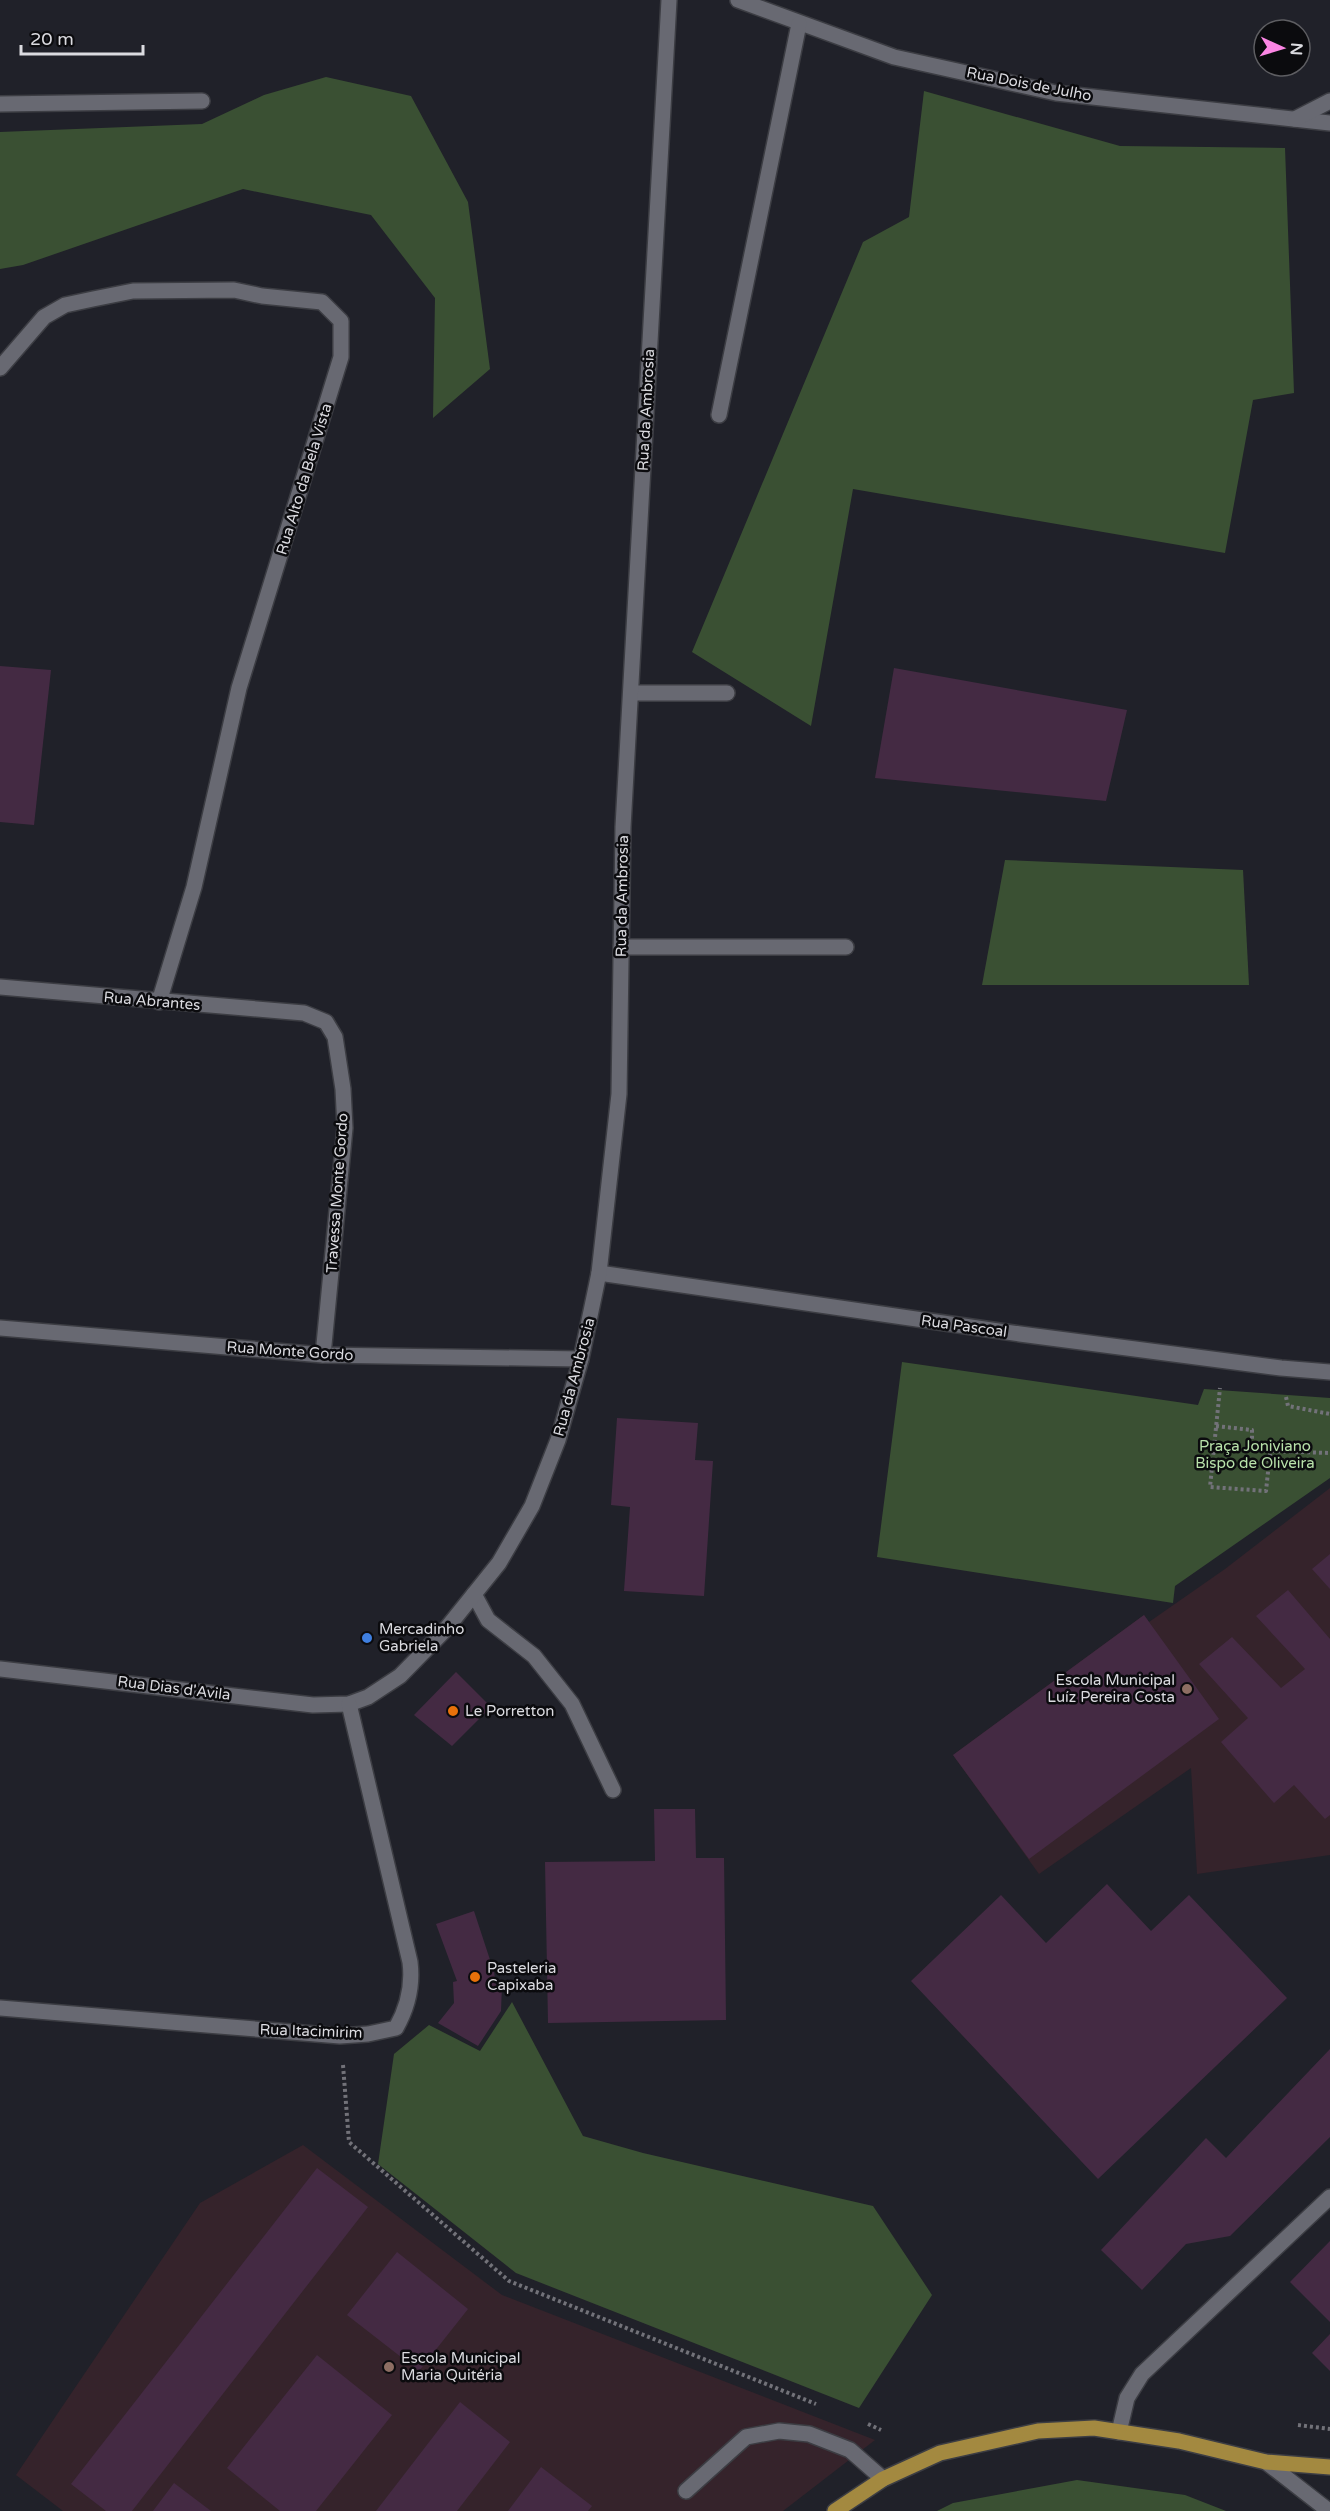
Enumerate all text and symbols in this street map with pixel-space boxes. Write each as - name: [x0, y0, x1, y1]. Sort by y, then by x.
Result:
- scale bar: [21, 18, 142, 56]
- north arrow: [1252, 18, 1312, 78]
- text: 20 m: [30, 28, 74, 50]
- text: N: [1286, 42, 1306, 56]
- street label: Rua Dois de Julho: [965, 63, 1093, 105]
- street label: Rua da Ambrosia: [634, 348, 658, 472]
- street label: Rua Alto da Bela Vista: [272, 401, 336, 557]
- street label: Rua da Ambrosia: [612, 835, 632, 957]
- street label: Rua Abrantes: [103, 988, 201, 1014]
- street label: Travessa Monte Gordo: [322, 1112, 352, 1274]
- street label: Rua Pascoal: [920, 1311, 1008, 1341]
- street label: Rua da Ambrosia: [549, 1316, 599, 1438]
- street label: Rua Monte Gordo: [226, 1338, 354, 1364]
- park label: Praça Joniviano Bispo de Oliveira: [1195, 1437, 1315, 1472]
- place label: Mercadinho Gabriela: [379, 1620, 464, 1655]
- marker: Mercadinho Gabriela: [360, 1631, 374, 1645]
- place label: Escola Municipal Luíz Pereira Costa: [1047, 1671, 1175, 1706]
- street label: Rua Dias d'Avila: [116, 1672, 232, 1704]
- marker: Escola Municipal Luíz Pereira Costa: [1180, 1682, 1194, 1696]
- place label: Le Porretton: [465, 1702, 554, 1720]
- marker: Le Porretton: [446, 1704, 460, 1718]
- place label: Pasteleria Capixaba: [487, 1959, 557, 1994]
- marker: Pasteleria Capixaba: [468, 1970, 482, 1984]
- street label: Rua Itacimirim: [259, 2020, 363, 2042]
- place label: Escola Municipal Maria Quitéria: [401, 2349, 520, 2384]
- marker: Escola Municipal Maria Quitéria: [382, 2360, 396, 2374]

